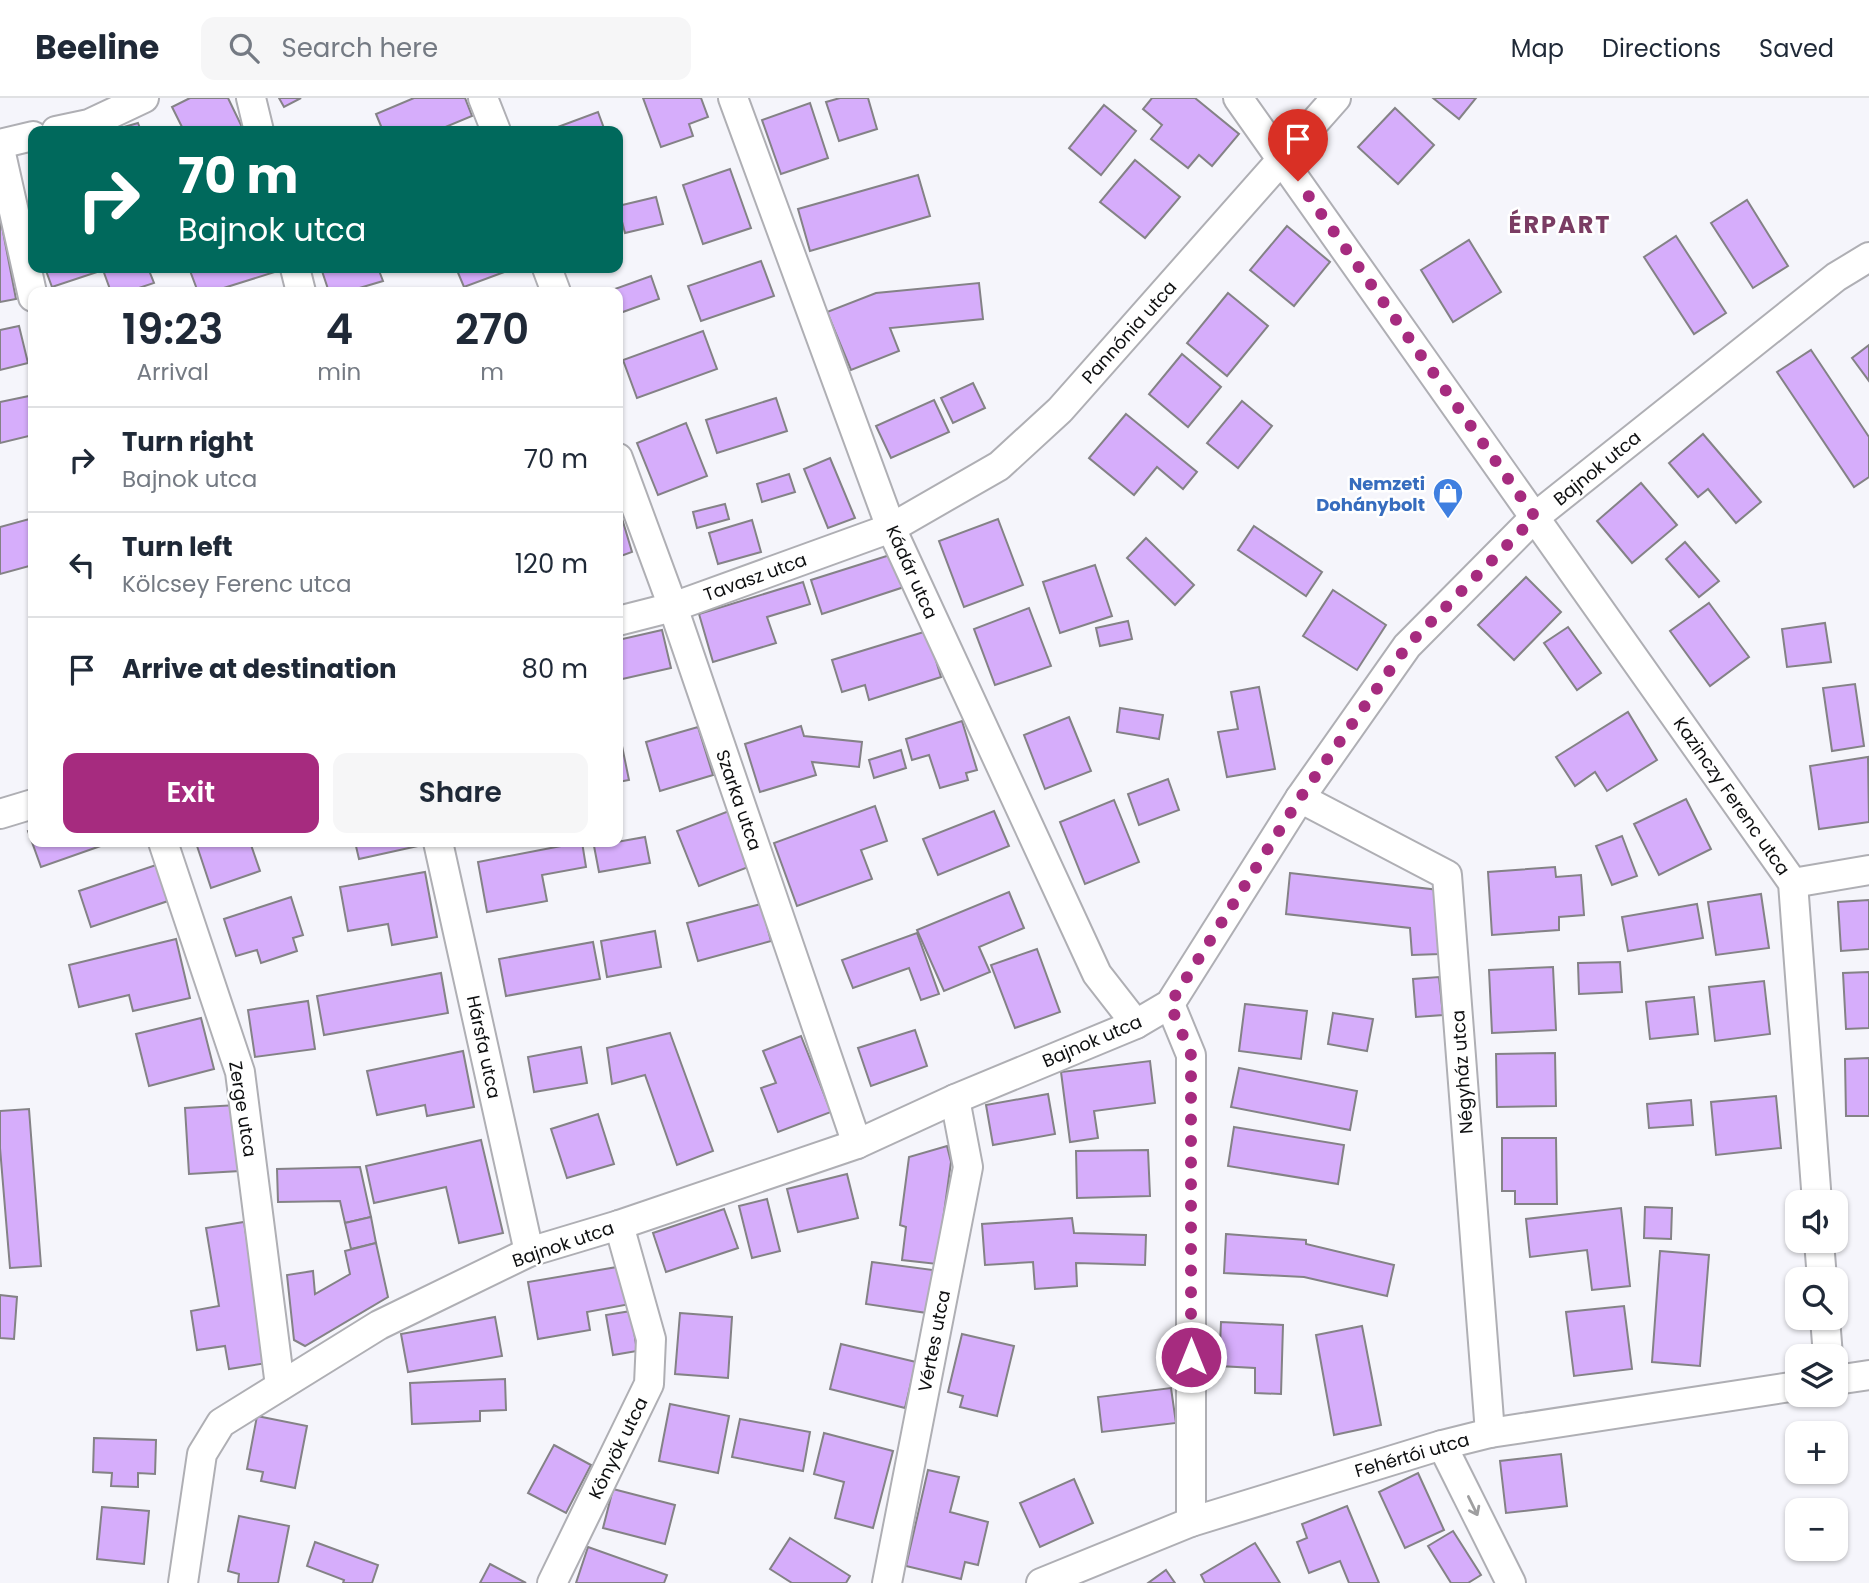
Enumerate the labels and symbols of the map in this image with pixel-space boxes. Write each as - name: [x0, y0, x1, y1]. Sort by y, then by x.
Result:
- pin: [1268, 109, 1328, 181]
- district label: ÉRPART: [1508, 208, 1612, 241]
- street label: Pannónia utca: [1076, 275, 1182, 389]
- street label: Bajnok utca: [1548, 425, 1646, 511]
- place label: Nemzeti Dohánybolt: [1316, 471, 1425, 517]
- shop icon: Nemzeti Dohánybolt: [1431, 476, 1465, 520]
- street label: Kádár utca: [880, 521, 944, 623]
- street label: Tavasz utca: [700, 547, 810, 607]
- street label: Kazinczy Ferenc utca: [1668, 712, 1796, 880]
- street label: Szarka utca: [710, 746, 768, 854]
- street label: Hársfa utca: [461, 993, 507, 1101]
- street label: Bajnok utca: [1038, 1009, 1146, 1073]
- street label: Négyház utca: [1445, 1009, 1479, 1135]
- street label: Zerge utca: [223, 1059, 263, 1159]
- street label: Bajnok utca: [509, 1215, 617, 1273]
- street label: Vértes utca: [912, 1288, 956, 1394]
- position arrow: [1154, 1320, 1228, 1394]
- street label: Könyök utca: [582, 1393, 654, 1503]
- street label: Fehértói utca: [1352, 1427, 1472, 1483]
- one-way arrow: [1466, 1495, 1480, 1516]

